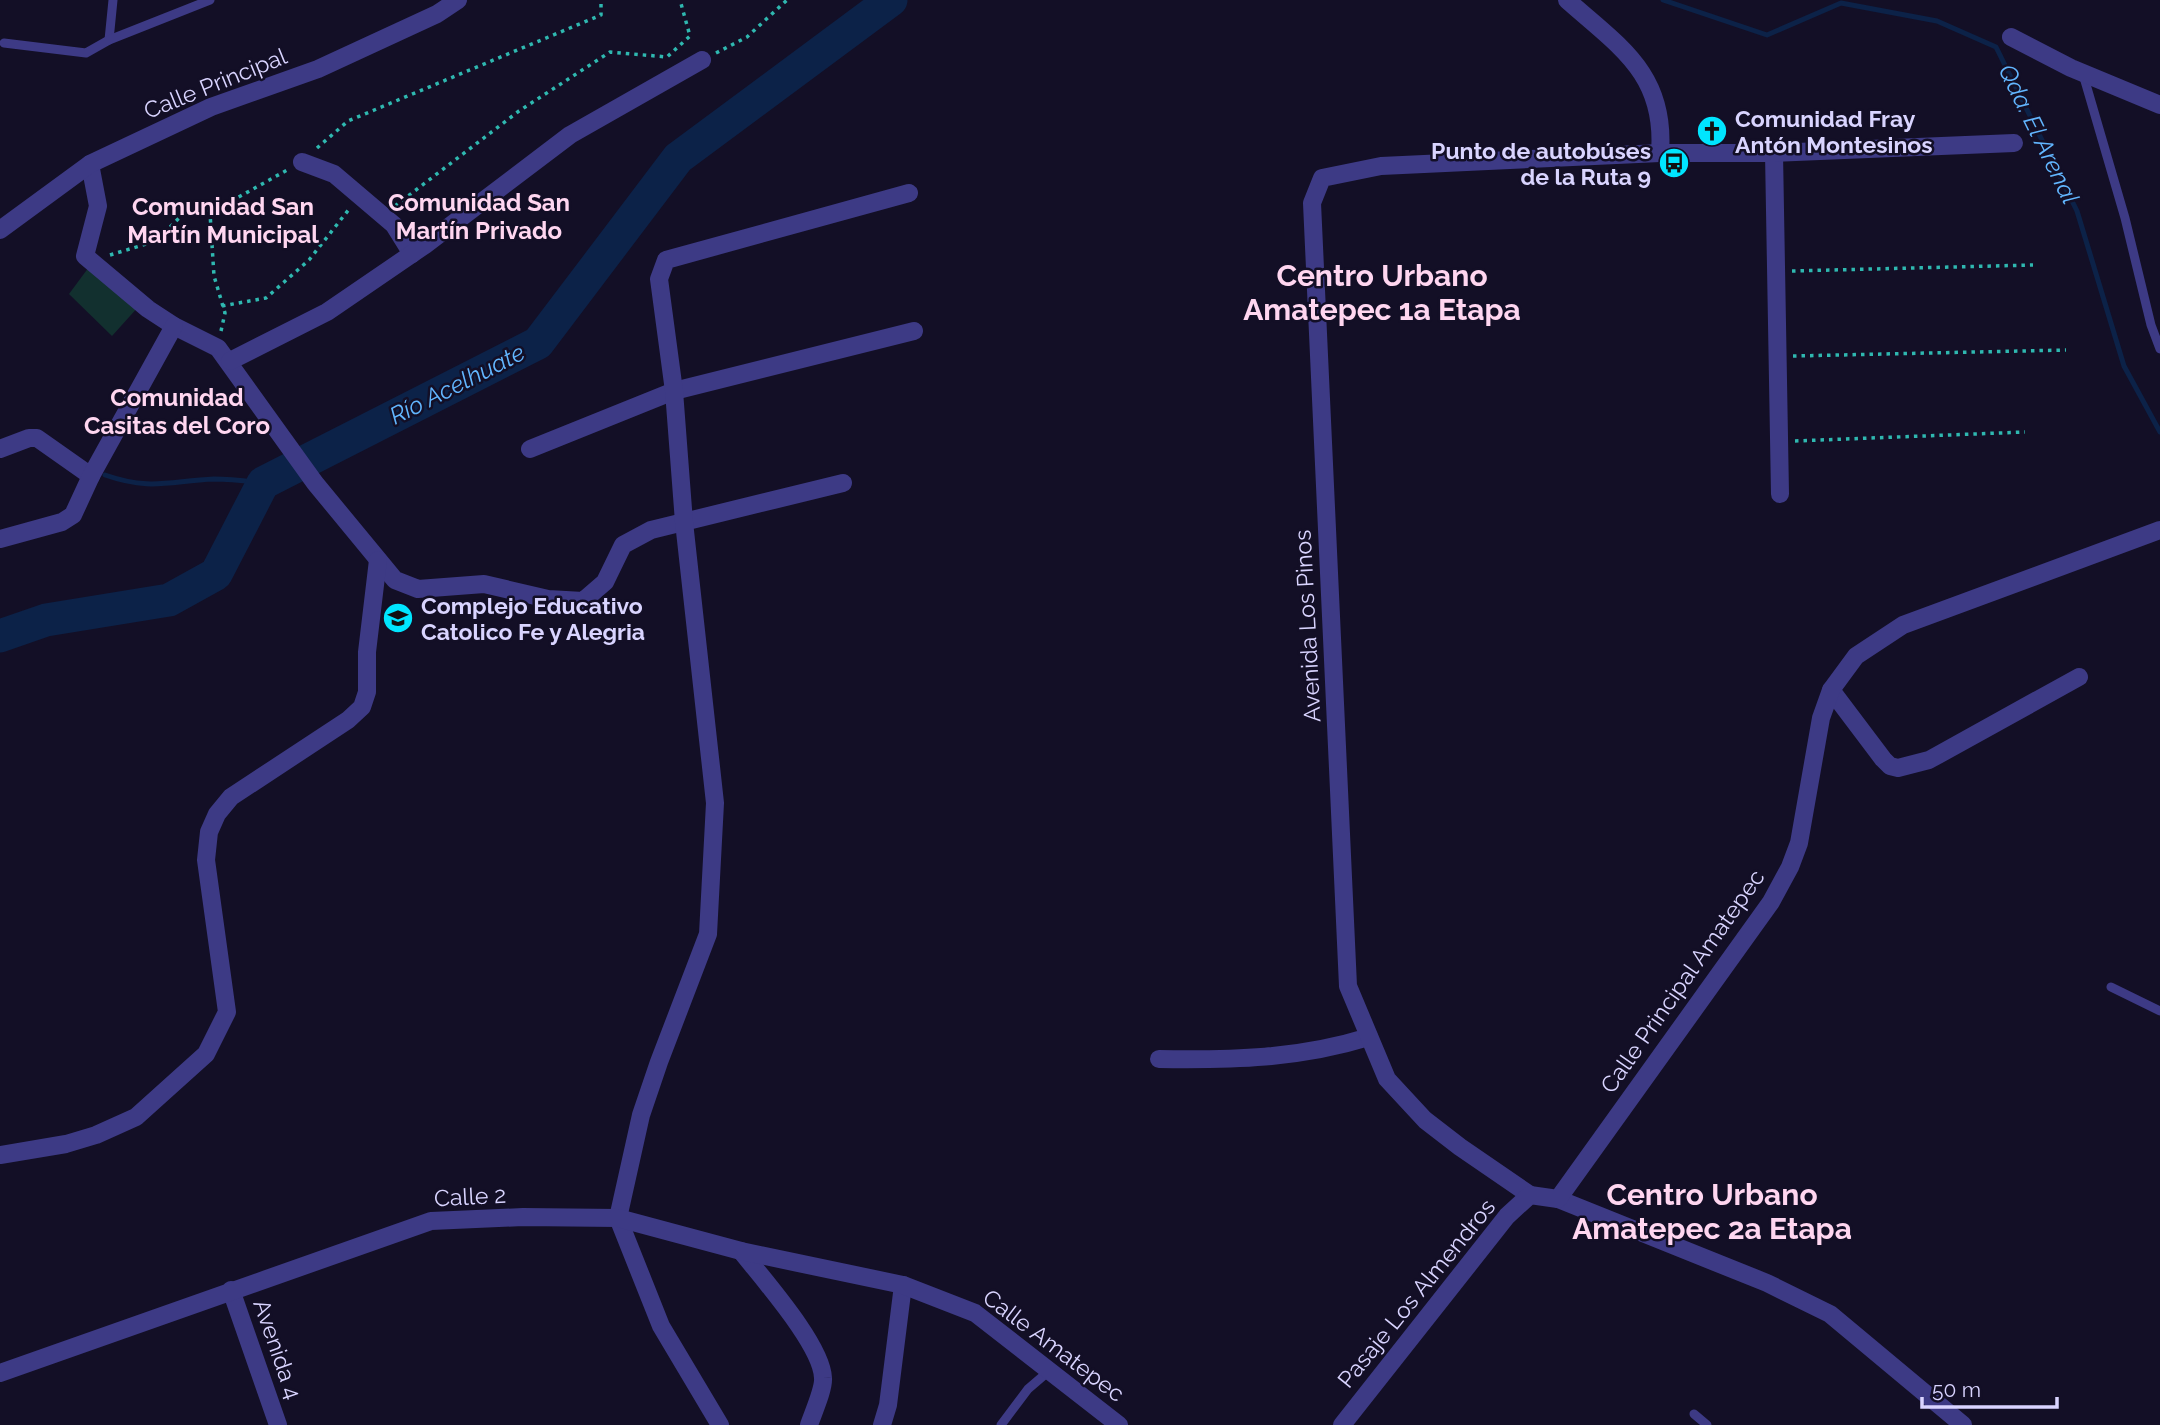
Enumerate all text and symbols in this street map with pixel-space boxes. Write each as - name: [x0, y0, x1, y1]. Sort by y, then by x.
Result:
- street label: Calle Principal: [140, 42, 291, 124]
- water label: Qda. El Arenal: [1993, 59, 2085, 209]
- place label: Comunidad Fray Antón Montesinos: [1735, 105, 1933, 158]
- church icon: Comunidad Fray Antón Montesinos: [1695, 114, 1729, 148]
- place label: Punto de autobúses de la Ruta 9: [1431, 137, 1651, 190]
- bus stop icon: Punto de autobúses de la Ruta 9: [1657, 146, 1691, 180]
- district label: Comunidad San Martín Privado: [388, 188, 570, 245]
- district label: Comunidad San Martín Municipal: [127, 192, 319, 249]
- district label: Centro Urbano Amatepec 1a Etapa: [1243, 258, 1521, 327]
- water label: Río Acelhuate: [385, 337, 530, 430]
- district label: Comunidad Casitas del Coro: [84, 383, 270, 440]
- street label: Avenida Los Pinos: [1288, 529, 1326, 723]
- place label: Complejo Educativo Catolico Fe y Alegria: [421, 592, 645, 645]
- school or university icon: Complejo Educativo Catolico Fe y Alegria: [381, 601, 415, 635]
- street label: Calle Principal Amatepec: [1595, 864, 1769, 1098]
- district label: Centro Urbano Amatepec 2a Etapa: [1572, 1177, 1852, 1246]
- street label: Calle 2: [433, 1181, 507, 1211]
- street label: Pasaje Los Almendros: [1332, 1193, 1500, 1393]
- street label: Calle Amatepec: [978, 1283, 1130, 1407]
- street label: Avenida 4: [248, 1296, 308, 1402]
- scale bar: [1922, 1366, 2057, 1410]
- text: 50 m: [1932, 1377, 1981, 1402]

